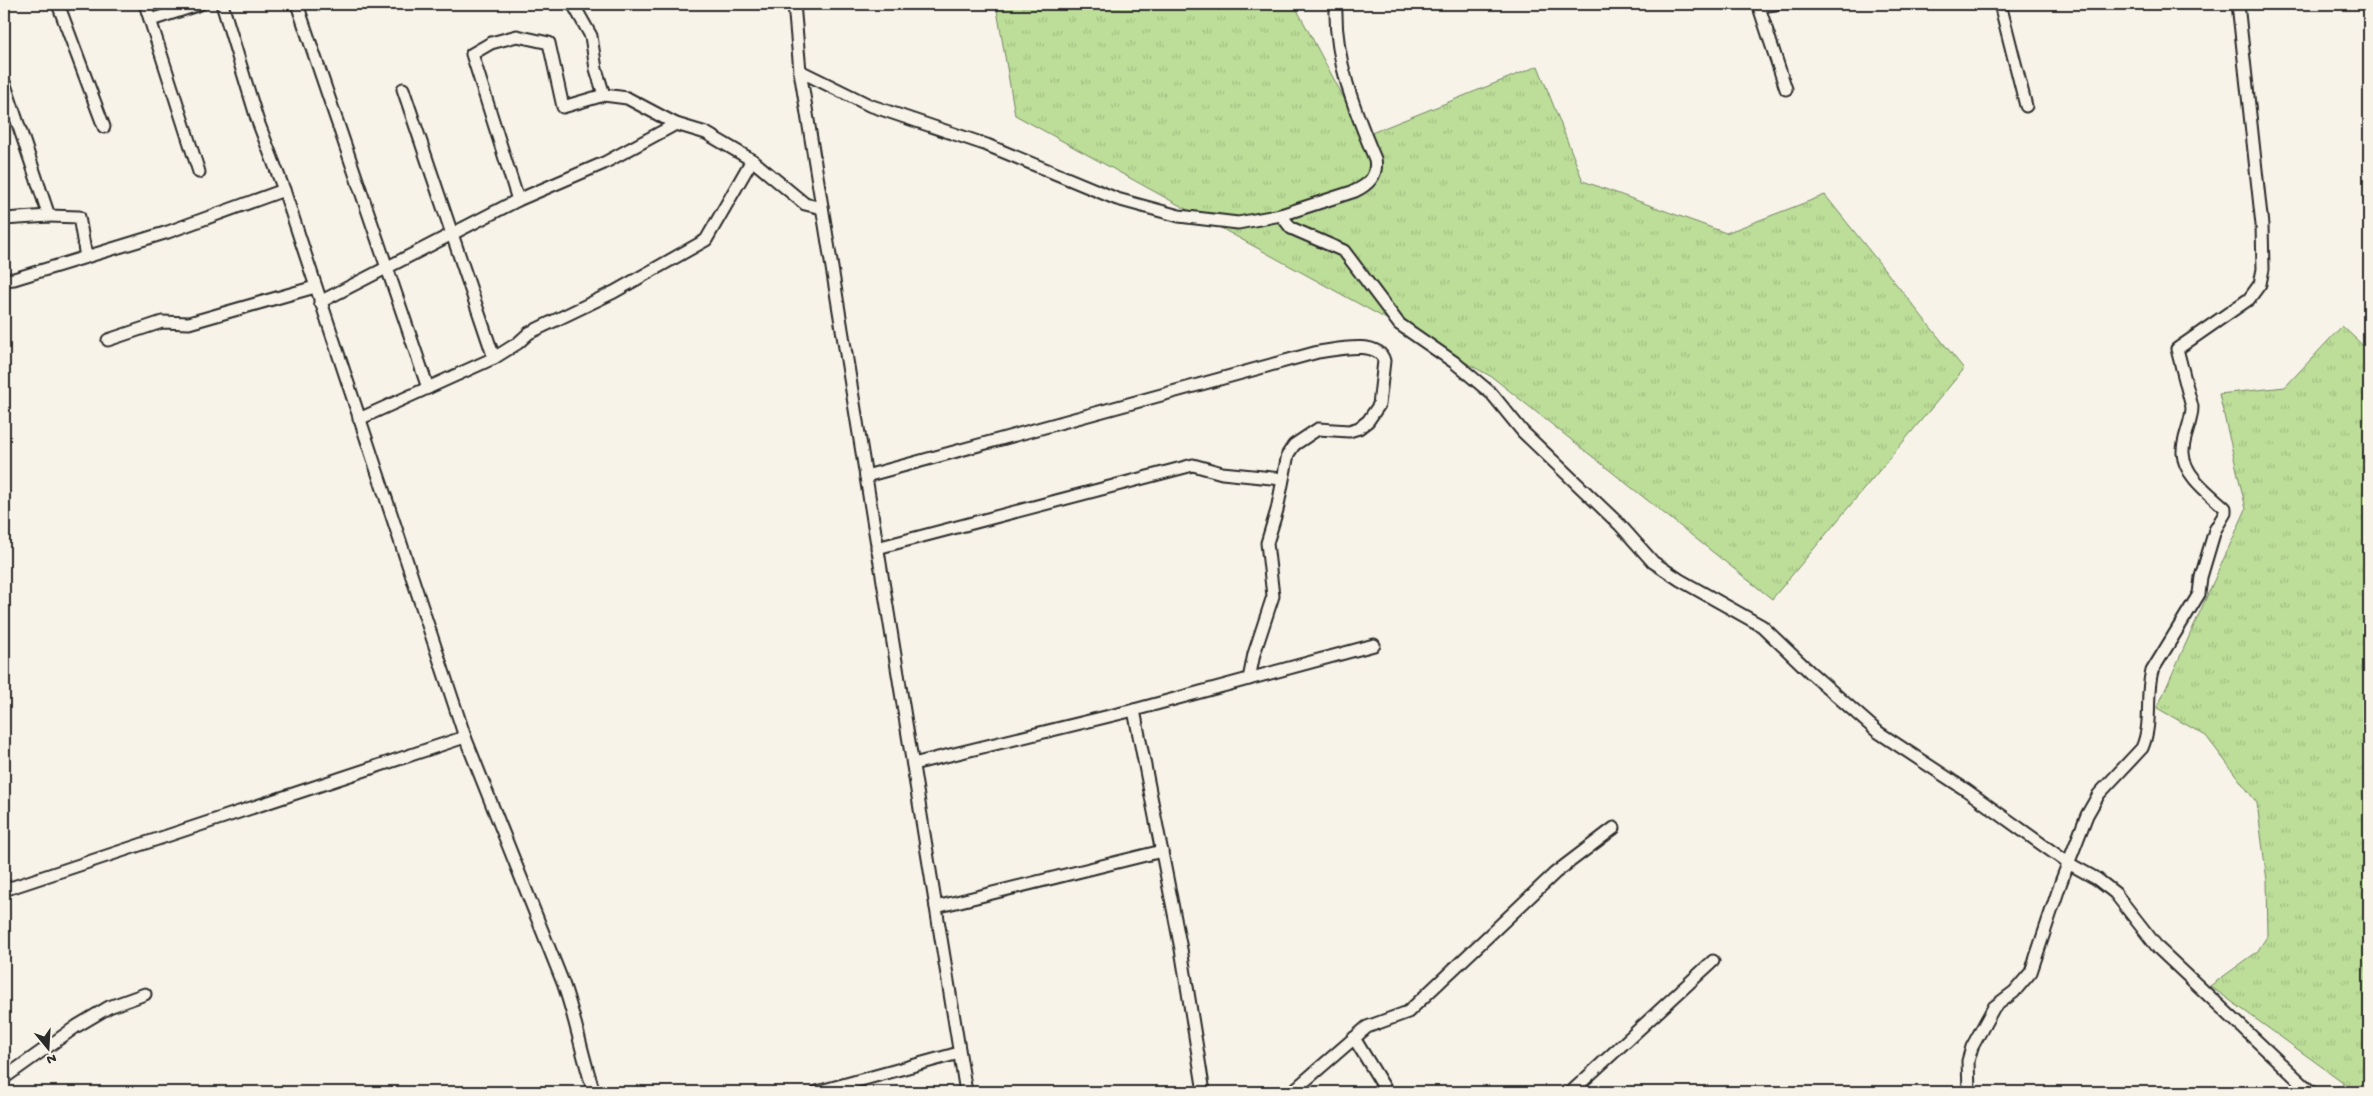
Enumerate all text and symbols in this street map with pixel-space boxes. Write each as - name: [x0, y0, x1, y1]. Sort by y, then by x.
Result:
- north arrow: [22, 1024, 72, 1074]
- text: N: [44, 1048, 58, 1067]

